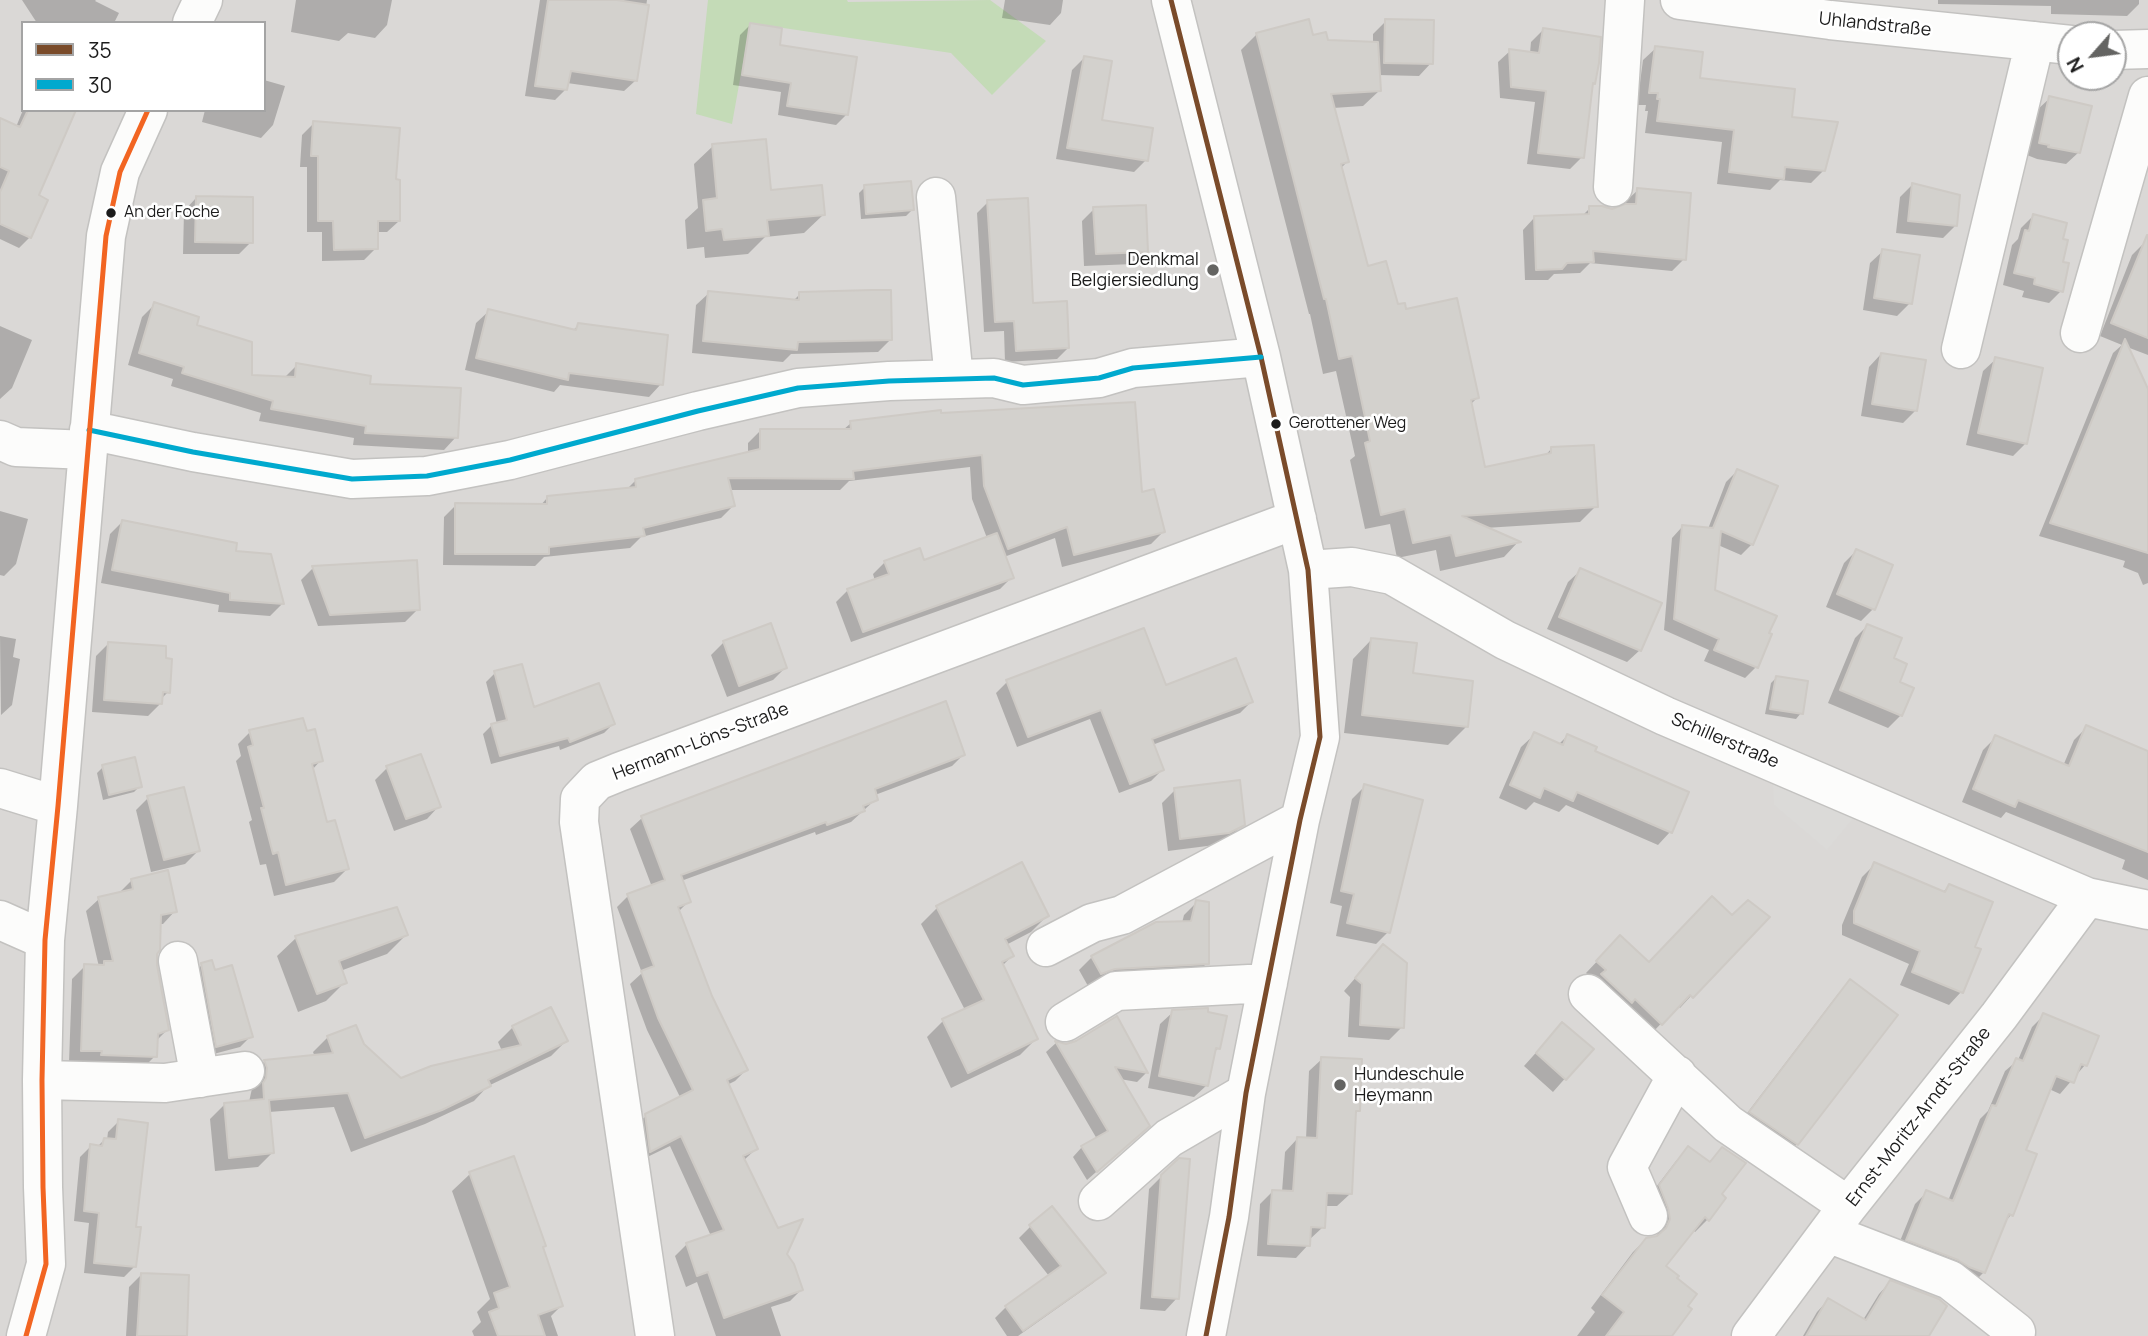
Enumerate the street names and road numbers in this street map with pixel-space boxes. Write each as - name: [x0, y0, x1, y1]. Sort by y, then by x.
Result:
- street label: Uhlandstraße: [1818, 8, 1932, 42]
- street label: Hermann-Löns-Straße: [610, 698, 792, 786]
- street label: Schillerstraße: [1668, 709, 1782, 773]
- street label: Ernst-Moritz-Arndt-Straße: [1842, 1023, 1996, 1211]

